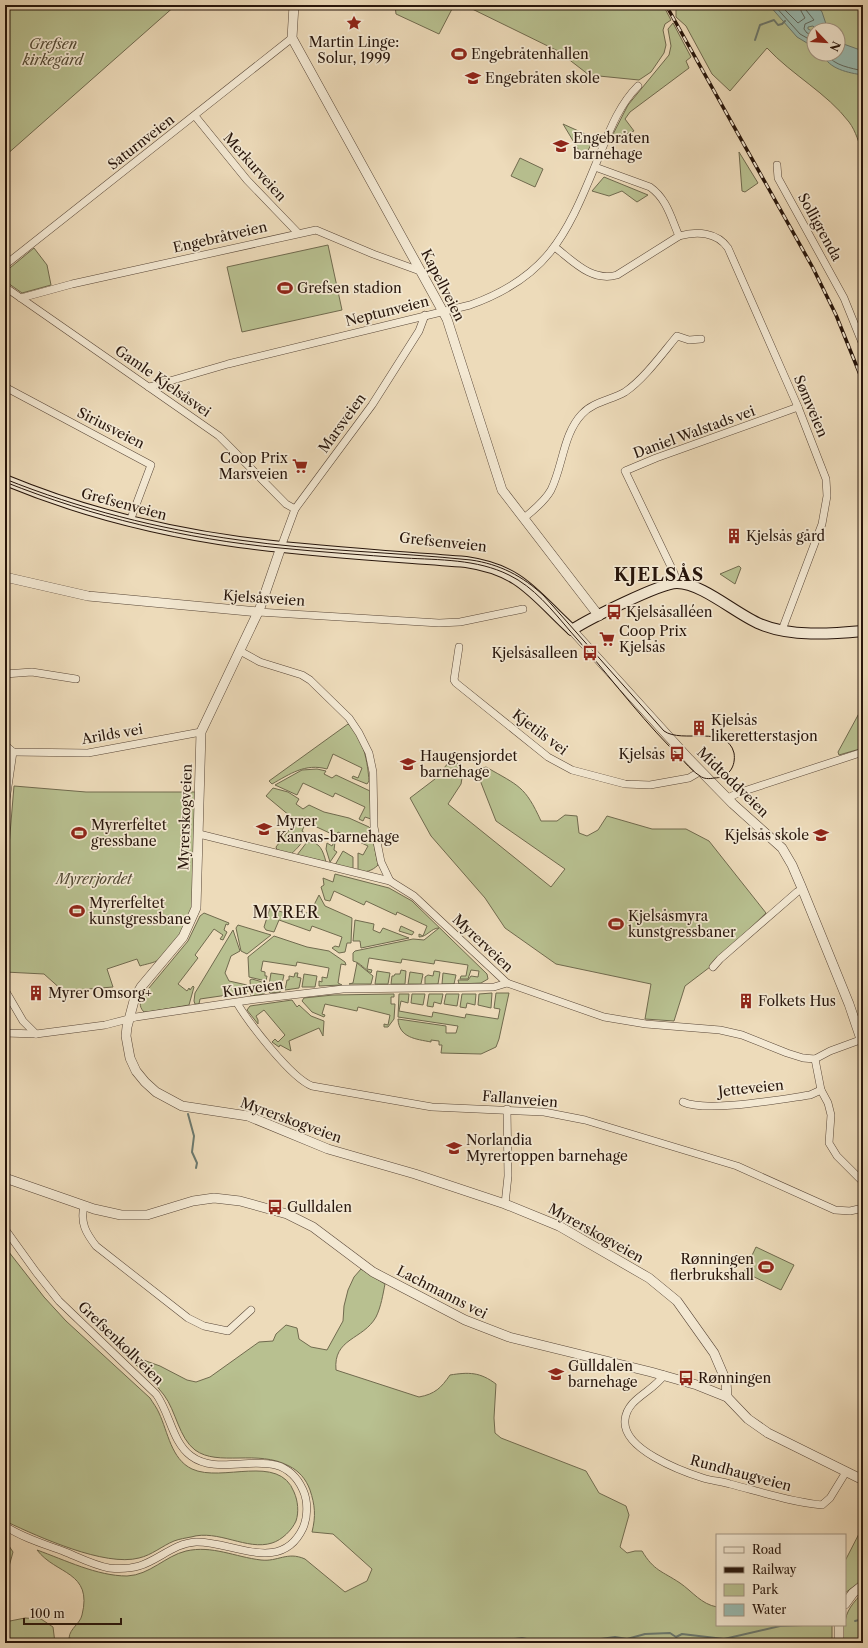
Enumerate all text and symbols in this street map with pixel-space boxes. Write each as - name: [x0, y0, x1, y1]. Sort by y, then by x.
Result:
- place icon: Martin Linge: Solur, 1999: [345, 14, 363, 32]
- north arrow: [806, 22, 846, 62]
- place label: Martin Linge: Solur, 1999: [309, 33, 399, 67]
- park label: Grefsen kirkegård: [22, 35, 85, 69]
- text: N: [827, 39, 843, 54]
- sports icon: Engebråtenhallen: [450, 45, 468, 63]
- place label: Engebråtenhallen: [471, 45, 589, 63]
- school or university icon: Engebråten skole: [464, 69, 482, 87]
- place label: Engebråten skole: [485, 69, 600, 87]
- street label: Saturnveien: [104, 110, 178, 174]
- street label: Merkurveien: [220, 129, 291, 205]
- place label: Engebråten barnehage: [573, 129, 650, 163]
- school or university icon: Engebråten barnehage: [552, 137, 570, 155]
- street label: Solligrenda: [794, 190, 846, 265]
- street label: Engebråtveien: [171, 217, 269, 257]
- street label: Kapellveien: [417, 246, 469, 324]
- sports icon: Grefsen stadion: [276, 279, 294, 297]
- place label: Grefsen stadion: [297, 279, 402, 297]
- street label: Neptunveien: [343, 292, 431, 330]
- street label: Gamle Kjelsåsvei: [112, 341, 214, 421]
- street label: Sømveien: [790, 372, 832, 440]
- street label: Marsveien: [314, 390, 370, 456]
- street label: Daniel Walstads vei: [631, 402, 757, 462]
- street label: Siriusveien: [74, 403, 148, 453]
- place label: Coop Prix Marsveien: [219, 449, 289, 483]
- supermarket icon: Coop Prix Marsveien: [291, 457, 309, 475]
- street label: Grefsenveien: [79, 484, 169, 524]
- building icon: Kjelsås gård: [725, 527, 743, 545]
- place label: Kjelsås gård: [746, 527, 826, 545]
- street label: Grefsenveien: [398, 528, 488, 556]
- district label: KJELSÅS: [614, 563, 704, 586]
- street label: Kjelsåsveien: [222, 586, 306, 610]
- bus stop icon: Kjelsåsalléen: [605, 603, 623, 621]
- place label: Kjelsåsalléen: [626, 603, 713, 621]
- place label: Coop Prix Kjelsås: [619, 622, 688, 656]
- supermarket icon: Coop Prix Kjelsås: [598, 630, 616, 648]
- place label: Kjelsåsalleen: [491, 644, 578, 662]
- bus stop icon: Kjelsåsalleen: [581, 644, 599, 662]
- street label: Kjetils vei: [509, 705, 571, 759]
- place label: Kjelsås likeretterstasjon: [711, 711, 818, 745]
- building icon: Kjelsås likeretterstasjon: [690, 719, 708, 737]
- street label: Arilds vei: [79, 720, 144, 748]
- street label: Midtoddveien: [693, 743, 773, 821]
- place label: Kjelsås: [619, 745, 665, 763]
- bus stop icon: Kjelsås: [668, 745, 686, 763]
- place label: Haugensjordet barnehage: [420, 747, 518, 781]
- school or university icon: Haugensjordet barnehage: [399, 755, 417, 773]
- street label: Myrerskogveien: [174, 763, 196, 871]
- place label: Myrer Kanvas-barnehage: [276, 812, 400, 846]
- place label: Myrerfeltet gressbane: [91, 816, 167, 850]
- school or university icon: Myrer Kanvas-barnehage: [255, 820, 273, 838]
- sports icon: Myrerfeltet gressbane: [70, 824, 88, 842]
- place label: Kjelsås skole: [725, 826, 809, 844]
- school or university icon: Kjelsås skole: [812, 826, 830, 844]
- park label: Myrerjordet: [54, 870, 133, 888]
- place label: Myrerfeltet kunstgressbane: [89, 894, 191, 928]
- sports icon: Myrerfeltet kunstgressbane: [68, 902, 86, 920]
- district label: MYRER: [253, 902, 320, 922]
- place label: Kjelsåsmyra kunstgressbaner: [628, 907, 736, 941]
- street label: Myrerveien: [449, 910, 517, 976]
- sports icon: Kjelsåsmyra kunstgressbaner: [607, 915, 625, 933]
- street label: Kurveien: [221, 975, 285, 1001]
- building icon: Myrer Omsorg+: [27, 984, 45, 1002]
- place label: Myrer Omsorg+: [48, 984, 152, 1002]
- building icon: Folkets Hus: [737, 992, 755, 1010]
- place label: Folkets Hus: [758, 992, 836, 1010]
- street label: Jetteveien: [715, 1076, 785, 1101]
- street label: Fallanveien: [481, 1087, 559, 1111]
- street label: Myrerskogveien: [238, 1093, 344, 1147]
- place label: Norlandia Myrertoppen barnehage: [466, 1131, 628, 1165]
- school or university icon: Norlandia Myrertoppen barnehage: [445, 1139, 463, 1157]
- bus stop icon: Gulldalen: [266, 1198, 284, 1216]
- place label: Gulldalen: [287, 1198, 352, 1216]
- street label: Myrerskogveien: [545, 1199, 647, 1267]
- place label: Rønningen flerbrukshall: [670, 1250, 754, 1284]
- sports icon: Rønningen flerbrukshall: [757, 1258, 775, 1276]
- street label: Lachmanns vei: [394, 1261, 490, 1323]
- street label: Grefsenkollveien: [74, 1297, 168, 1389]
- place label: Gulldalen barnehage: [568, 1357, 638, 1391]
- school or university icon: Gulldalen barnehage: [547, 1365, 565, 1383]
- bus stop icon: Rønningen: [677, 1369, 695, 1387]
- place label: Rønningen: [698, 1369, 772, 1387]
- street label: Rundhaugveien: [688, 1451, 794, 1495]
- legend: [716, 1534, 846, 1626]
- text: Road: [752, 1542, 782, 1557]
- text: Railway: [752, 1562, 797, 1577]
- text: Park: [752, 1582, 779, 1597]
- scale bar: [24, 1600, 121, 1626]
- text: Water: [751, 1602, 786, 1617]
- text: 100 m: [30, 1606, 65, 1621]

